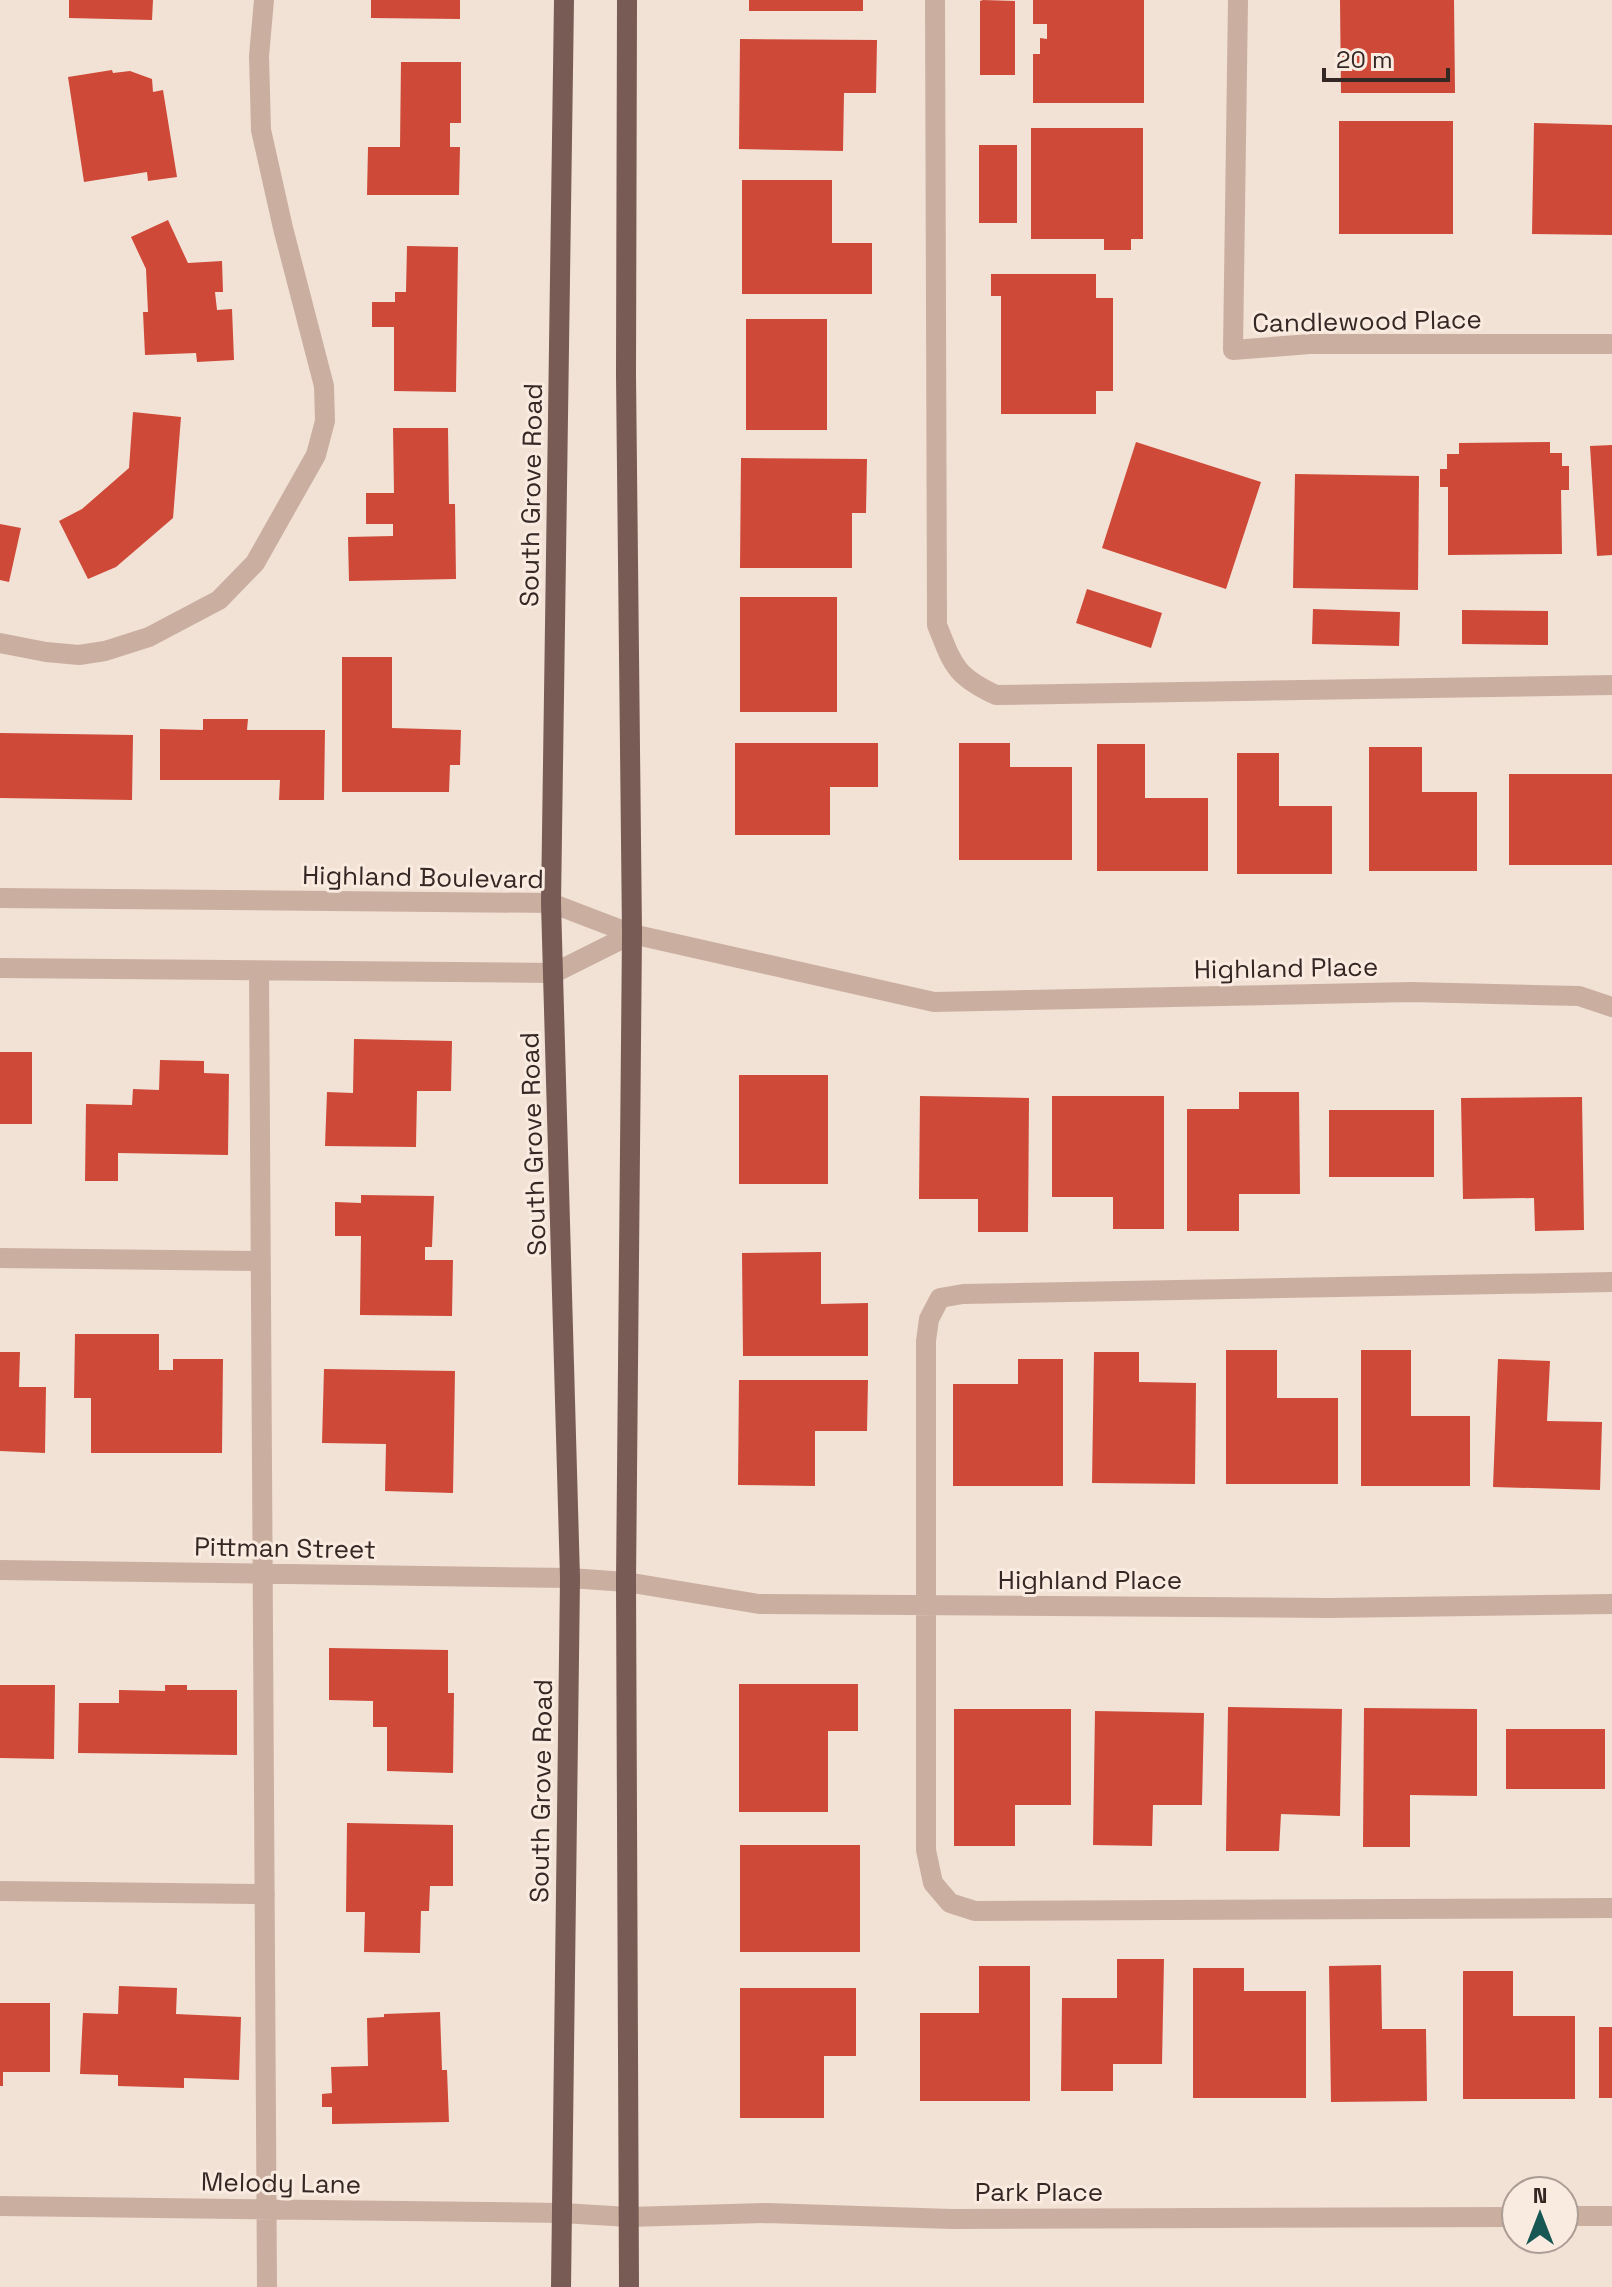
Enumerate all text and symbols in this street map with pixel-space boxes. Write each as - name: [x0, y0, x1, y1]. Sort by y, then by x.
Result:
- scale bar: [1324, 32, 1448, 82]
- text: 20 m: [1336, 44, 1393, 75]
- street label: Candlewood Place: [1252, 302, 1482, 340]
- street label: South Grove Road: [512, 383, 550, 607]
- street label: Highland Boulevard: [302, 858, 544, 896]
- street label: Highland Place: [1194, 949, 1378, 987]
- street label: South Grove Road: [512, 1032, 554, 1256]
- street label: Pittman Street: [194, 1529, 376, 1567]
- street label: Highland Place: [998, 1563, 1182, 1597]
- street label: South Grove Road: [522, 1679, 560, 1903]
- street label: Melody Lane: [201, 2165, 361, 2201]
- street label: Park Place: [975, 2175, 1103, 2209]
- north arrow: [1500, 2175, 1580, 2255]
- text: N: [1533, 2181, 1547, 2209]

